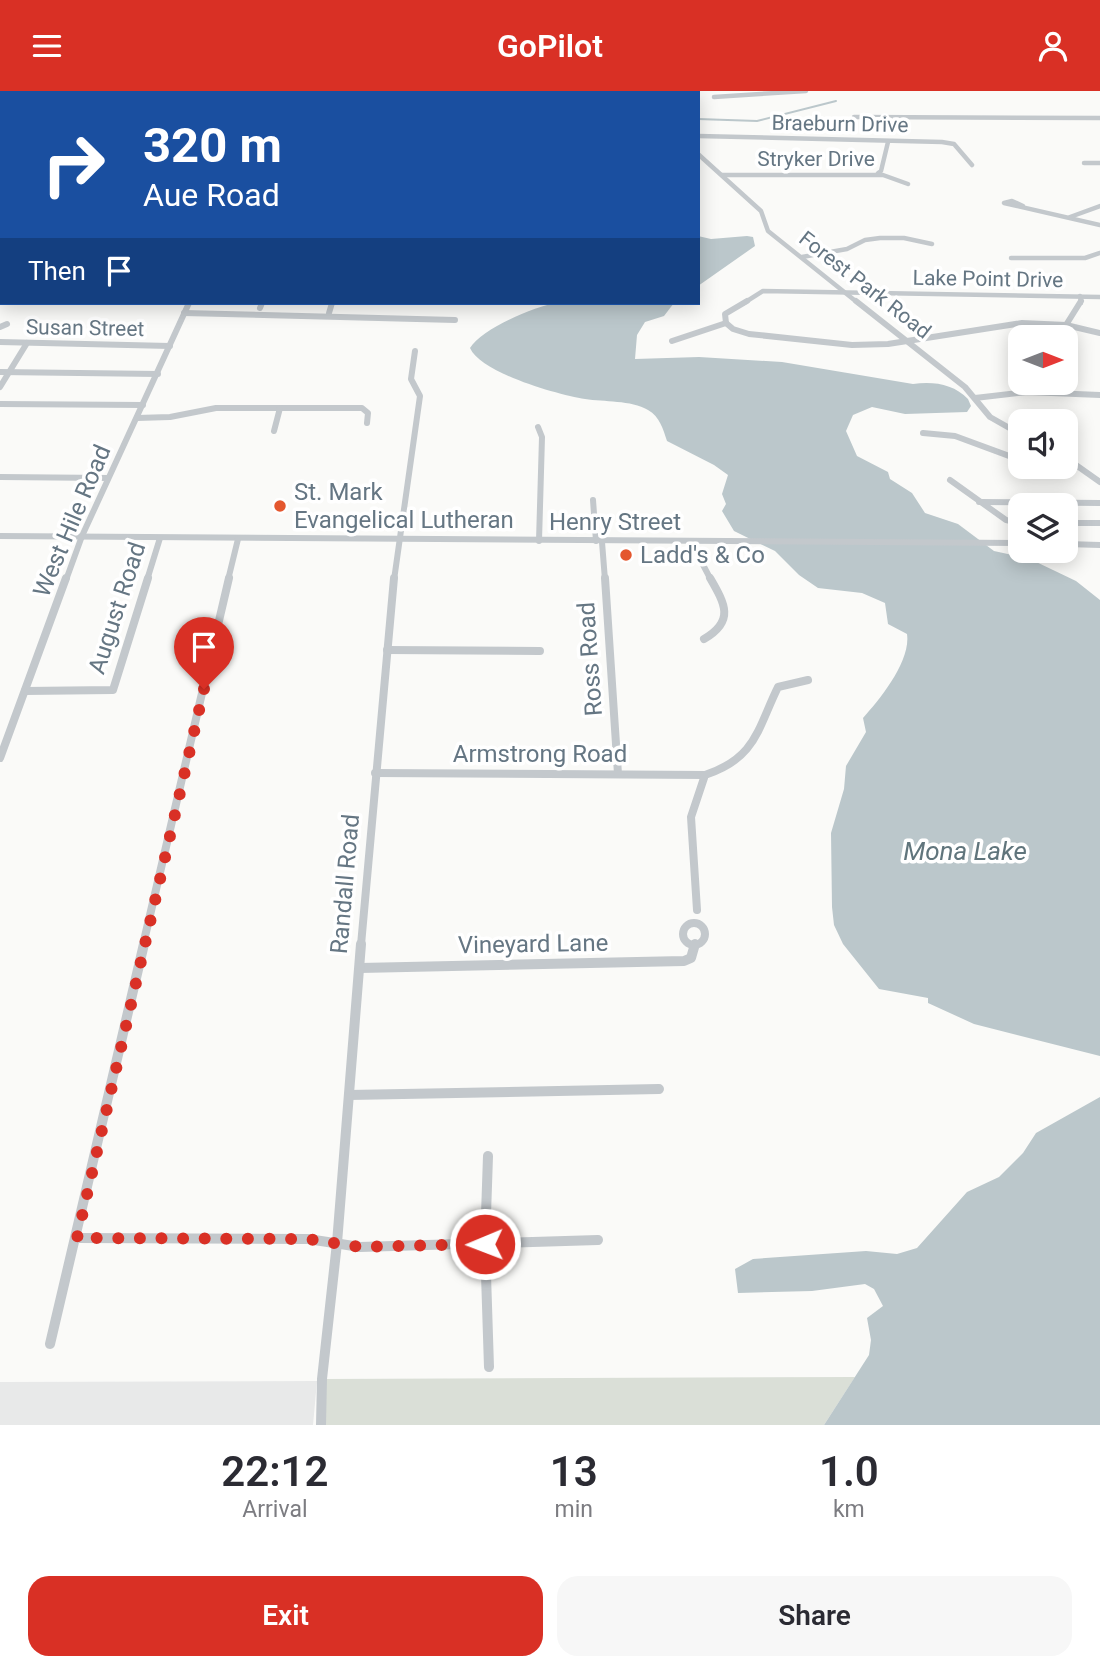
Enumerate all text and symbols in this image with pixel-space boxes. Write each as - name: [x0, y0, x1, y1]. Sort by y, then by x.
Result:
- icon: menu: [28, 27, 66, 65]
- text: GoPilot: [497, 27, 603, 65]
- icon: person: [1034, 27, 1072, 65]
- street label: Braeburn Drive: [771, 111, 909, 137]
- text: 320 m: [143, 117, 282, 174]
- icon: right: [28, 119, 119, 210]
- street label: Stryker Drive: [757, 147, 875, 171]
- text: Aue Road: [143, 176, 280, 214]
- street label: Forest Park Road: [795, 226, 935, 344]
- icon: arrive: [100, 252, 138, 290]
- text: Then: [28, 256, 86, 286]
- street label: Lake Point Drive: [913, 266, 1063, 292]
- street label: Susan Street: [26, 315, 145, 341]
- north arrow: [1008, 325, 1078, 395]
- map controls: [1008, 325, 1078, 563]
- button: sound: [1008, 409, 1078, 479]
- street label: West Hile Road: [27, 441, 117, 601]
- place label: St. Mark Evangelical Lutheran: [294, 478, 514, 534]
- button: layers: [1008, 493, 1078, 563]
- marker: St. Mark Evangelical Lutheran: [272, 498, 288, 514]
- street label: Henry Street: [549, 508, 681, 536]
- street label: August Road: [83, 539, 151, 677]
- place label: Ladd's & Co: [640, 541, 765, 569]
- marker: Ladd's & Co: [618, 547, 634, 563]
- street label: Ross Road: [572, 601, 608, 717]
- pin: [174, 617, 234, 689]
- icon: arrive: [185, 628, 223, 666]
- street label: Armstrong Road: [453, 740, 627, 768]
- street label: Randall Road: [325, 813, 365, 955]
- water label: Mona Lake: [903, 836, 1027, 866]
- street label: Vineyard Lane: [457, 929, 609, 959]
- position arrow: [448, 1207, 522, 1281]
- text: 22:12: [221, 1447, 329, 1496]
- text: 13: [550, 1447, 598, 1496]
- text: 1.0: [819, 1447, 879, 1496]
- text: Arrival: [242, 1496, 308, 1523]
- text: min: [555, 1496, 593, 1523]
- text: km: [833, 1496, 865, 1523]
- button: Exit: [28, 1576, 543, 1656]
- button: Share: [557, 1576, 1072, 1656]

